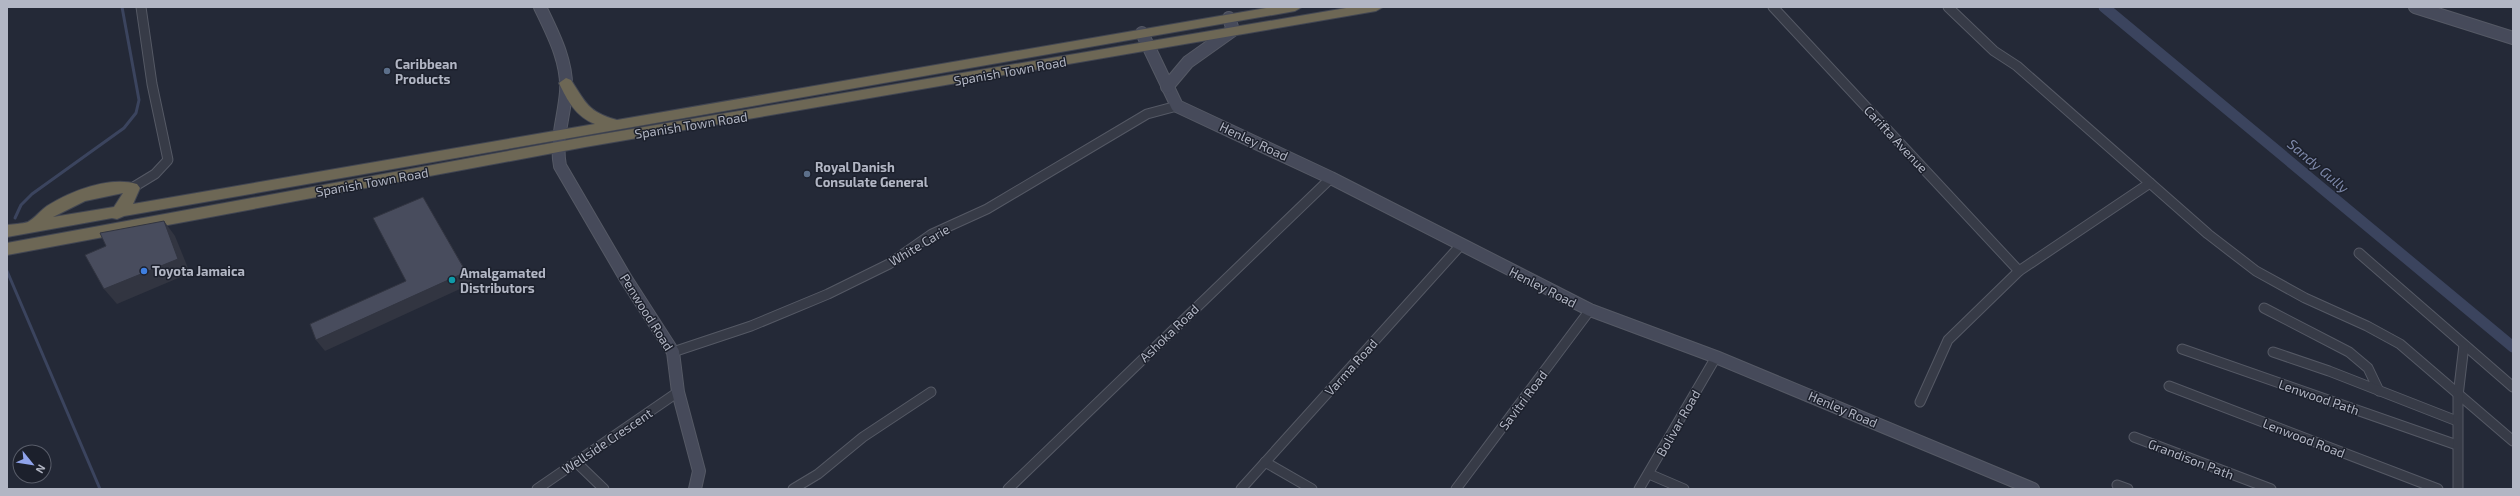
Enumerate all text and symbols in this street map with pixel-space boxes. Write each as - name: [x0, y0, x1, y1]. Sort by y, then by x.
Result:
- street label: Spanish Town Road: [952, 53, 1068, 89]
- place label: Caribbean Products: [395, 56, 457, 87]
- marker: Caribbean Products: [382, 66, 392, 76]
- street label: Carifta Avenue: [1861, 102, 1931, 176]
- street label: Spanish Town Road: [633, 108, 749, 142]
- street label: Henley Road: [1217, 118, 1291, 164]
- water label: Sandy Gully: [2284, 135, 2353, 196]
- place label: Royal Danish Consulate General: [815, 159, 929, 190]
- street label: Spanish Town Road: [314, 164, 430, 200]
- marker: Royal Danish Consulate General: [802, 169, 812, 179]
- street label: White Carie: [886, 221, 952, 269]
- place label: Toyota Jamaica: [152, 263, 245, 279]
- street label: Henley Road: [1507, 263, 1579, 311]
- place label: Amalgamated Distributors: [460, 265, 546, 296]
- marker: Toyota Jamaica: [139, 266, 149, 276]
- street label: Penwood Road: [617, 271, 677, 353]
- marker: Amalgamated Distributors: [447, 275, 457, 285]
- street label: Ashoka Road: [1136, 301, 1202, 365]
- street label: Varma Road: [1321, 335, 1381, 399]
- street label: Savitri Road: [1495, 367, 1551, 433]
- street label: Lenwood Path: [2277, 376, 2361, 418]
- street label: Bolivar Road: [1653, 387, 1703, 459]
- street label: Henley Road: [1806, 387, 1880, 431]
- street label: Wellside Crescent: [559, 405, 655, 477]
- street label: Lenwood Road: [2261, 415, 2347, 461]
- street label: Grandison Path: [2146, 435, 2236, 483]
- north arrow: [12, 444, 52, 484]
- text: N: [33, 463, 49, 476]

